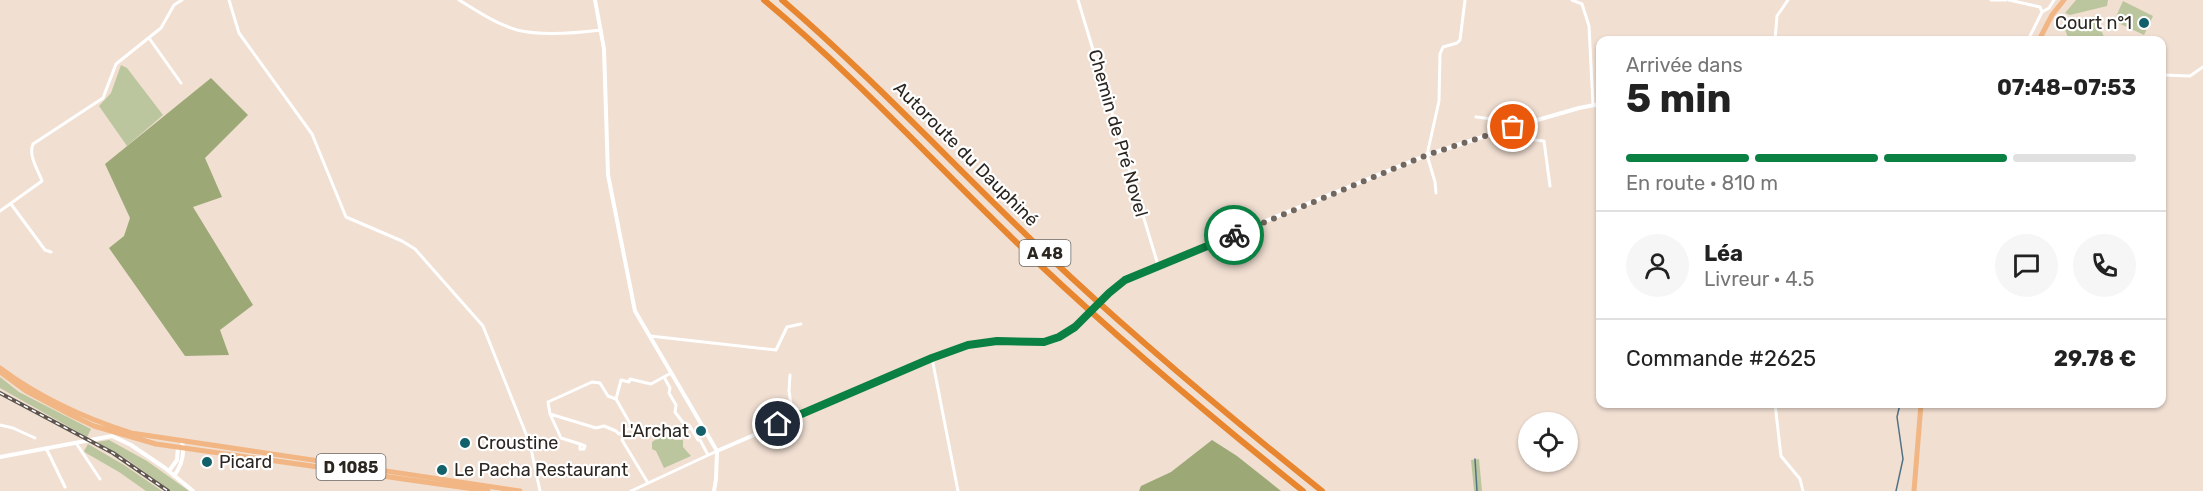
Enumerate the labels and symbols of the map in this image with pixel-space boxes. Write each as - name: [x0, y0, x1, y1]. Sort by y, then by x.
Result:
- place label: Court n°1: [2055, 12, 2132, 34]
- marker: Court n°1: [2137, 16, 2151, 30]
- street label: Chemin de Pré Novel: [1084, 47, 1152, 219]
- street label: Autoroute du Dauphiné: [889, 77, 1043, 231]
- pin: [1487, 101, 1538, 152]
- courier: [1204, 205, 1264, 265]
- road number: A 48: [1020, 240, 1070, 266]
- pin: [752, 398, 803, 449]
- place label: L'Archat: [622, 420, 689, 442]
- marker: L'Archat: [694, 424, 708, 438]
- place label: Croustine: [477, 432, 558, 454]
- marker: Croustine: [458, 436, 472, 450]
- place label: Picard: [219, 451, 272, 473]
- road number: D 1085: [316, 454, 386, 480]
- marker: Picard: [200, 455, 214, 469]
- place label: Le Pacha Restaurant: [454, 459, 628, 481]
- marker: Le Pacha Restaurant: [435, 463, 449, 477]

